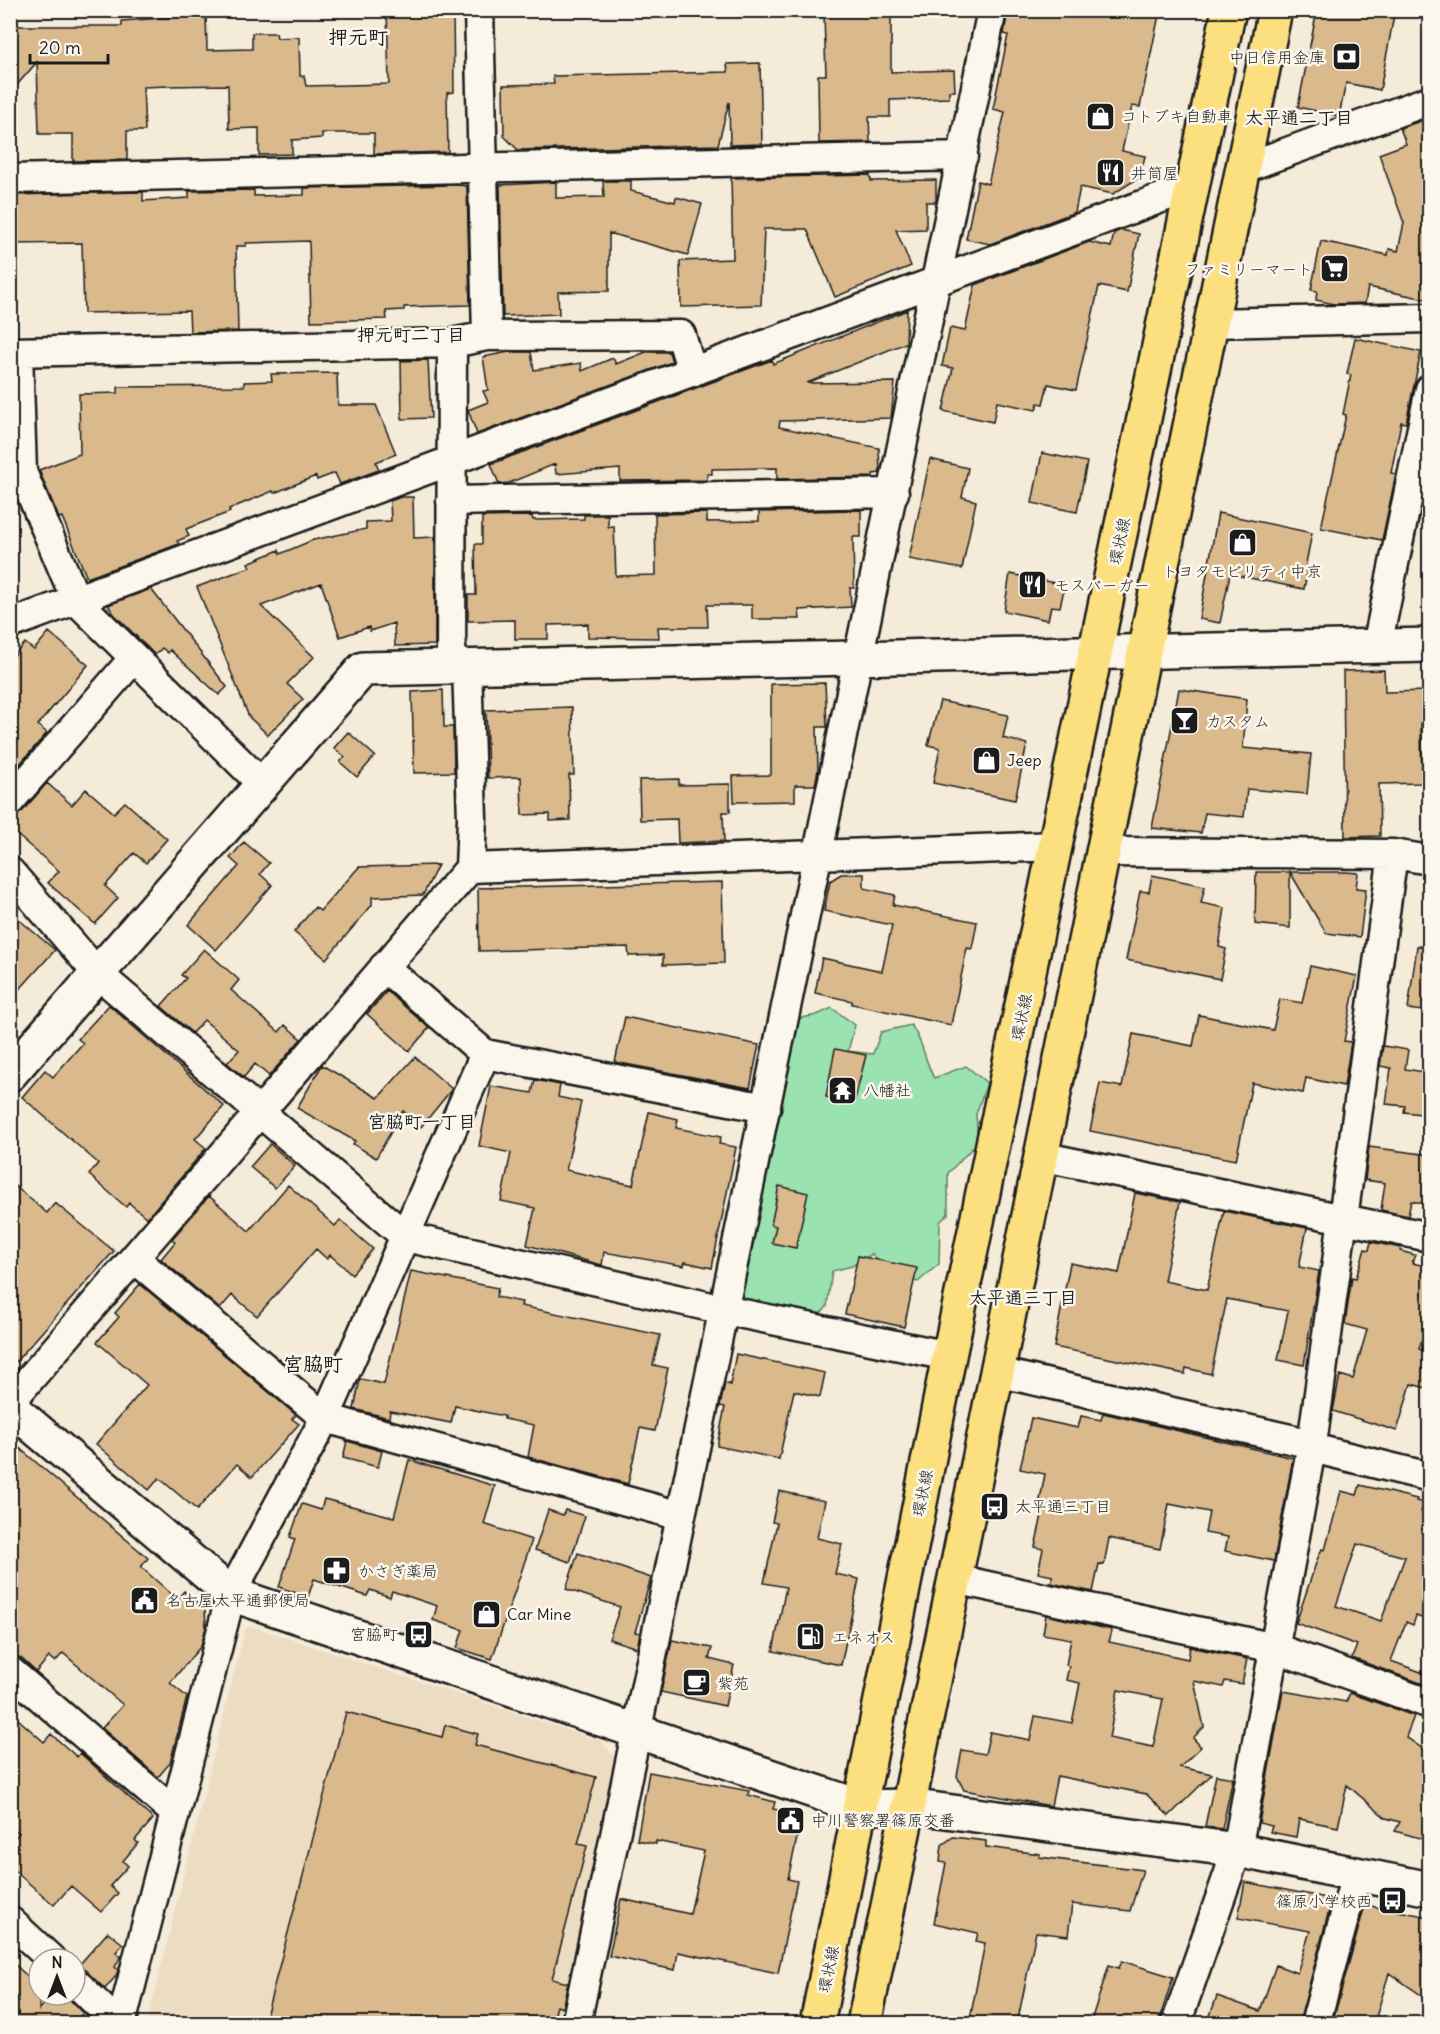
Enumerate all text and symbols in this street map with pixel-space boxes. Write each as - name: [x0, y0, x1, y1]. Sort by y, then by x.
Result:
- district label: 押元町: [328, 24, 388, 49]
- scale bar: [30, 27, 108, 65]
- text: 20 m: [39, 36, 81, 59]
- bank icon: 中日信用金庫: [1330, 41, 1362, 73]
- place label: 中日信用金庫: [1229, 47, 1325, 67]
- shop icon: コトブキ自動車: [1084, 100, 1116, 132]
- place label: コトブキ自動車: [1121, 106, 1233, 126]
- district label: 太平通二丁目: [1245, 106, 1353, 129]
- restaurant icon: 井筒屋: [1094, 157, 1126, 189]
- place label: 井筒屋: [1131, 163, 1179, 183]
- supermarket icon: ファミリーマート: [1318, 253, 1350, 285]
- place label: ファミリーマート: [1185, 259, 1313, 279]
- district label: 押元町二丁目: [357, 323, 465, 346]
- street label: 環状線: [1104, 515, 1134, 567]
- shop icon: トヨタモビリティ中京: [1226, 527, 1258, 559]
- place label: トヨタモビリティ中京: [1162, 561, 1322, 581]
- restaurant icon: モスバーガー: [1017, 569, 1049, 601]
- place label: モスバーガー: [1054, 575, 1150, 595]
- bar icon: カスタム: [1169, 705, 1201, 737]
- place label: カスタム: [1206, 711, 1270, 731]
- shop icon: Jeep: [970, 744, 1002, 776]
- place label: Jeep: [1007, 750, 1042, 770]
- street label: 環状線: [1006, 991, 1036, 1043]
- temple icon: 八幡社: [826, 1074, 858, 1106]
- place label: 八幡社: [863, 1080, 911, 1100]
- district label: 宮脇町一丁目: [368, 1110, 476, 1133]
- district label: 太平通三丁目: [969, 1286, 1077, 1309]
- district label: 宮脇町: [283, 1351, 343, 1376]
- street label: 環状線: [908, 1468, 936, 1518]
- bus stop icon: 太平通三丁目: [978, 1490, 1010, 1522]
- place label: 太平通三丁目: [1015, 1496, 1111, 1516]
- pharmacy icon: かさぎ薬局: [321, 1555, 353, 1587]
- place label: かさぎ薬局: [358, 1561, 438, 1581]
- public building icon: 名古屋太平通郵便局: [129, 1584, 161, 1616]
- place label: 名古屋太平通郵便局: [166, 1590, 310, 1610]
- shop icon: Car Mine: [470, 1598, 502, 1630]
- place label: Car Mine: [507, 1604, 571, 1624]
- bus stop icon: 宮脇町: [403, 1618, 435, 1650]
- fuel station icon: エネオス: [795, 1621, 827, 1653]
- place label: 宮脇町: [350, 1624, 398, 1644]
- place label: エネオス: [832, 1627, 895, 1647]
- cafe icon: 紫苑: [680, 1667, 712, 1699]
- place label: 紫苑: [717, 1673, 749, 1693]
- public building icon: 中川警察署篠原交番: [774, 1804, 806, 1836]
- place label: 中川警察署篠原交番: [811, 1810, 955, 1830]
- bus stop icon: 篠原小学校西: [1377, 1885, 1409, 1917]
- place label: 篠原小学校西: [1276, 1891, 1372, 1911]
- street label: 環状線: [813, 1943, 843, 1995]
- north arrow: [27, 1947, 87, 2007]
- text: N: [51, 1952, 63, 1972]

